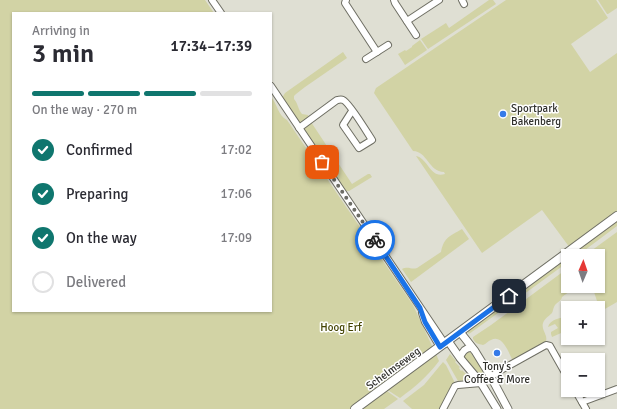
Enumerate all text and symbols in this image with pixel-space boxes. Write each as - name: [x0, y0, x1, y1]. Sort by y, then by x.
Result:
- text: Arriving in: [32, 23, 90, 39]
- text: 17:34–17:39: [171, 37, 252, 55]
- text: 3 min: [32, 38, 94, 70]
- text: On the way · 270 m: [32, 102, 137, 118]
- place label: Sportpark Bakenberg: [511, 102, 561, 128]
- marker: Sportpark Bakenberg: [498, 109, 508, 119]
- icon: check: [32, 139, 54, 161]
- text: Confirmed: [66, 141, 133, 159]
- text: 17:02: [220, 142, 252, 158]
- pin: [305, 145, 339, 179]
- icon: bag: [311, 151, 333, 173]
- icon: check: [32, 183, 54, 205]
- text: Preparing: [66, 185, 129, 203]
- text: 17:06: [220, 186, 252, 202]
- courier: [355, 220, 395, 260]
- icon: check: [32, 227, 54, 249]
- text: On the way: [66, 229, 137, 247]
- icon: bike: [364, 229, 386, 251]
- text: 17:09: [220, 230, 252, 246]
- north arrow: [561, 249, 605, 293]
- map controls: [561, 249, 605, 397]
- text: Delivered: [66, 273, 126, 291]
- pin: [492, 279, 526, 313]
- icon: home: [498, 285, 520, 307]
- button: +: [561, 301, 605, 345]
- park label: Hoog Erf: [320, 321, 363, 334]
- street label: Schelmseweg: [364, 344, 423, 392]
- marker: Tony's Coffee & More: [492, 348, 502, 358]
- button: −: [561, 353, 605, 397]
- place label: Tony's Coffee & More: [464, 360, 530, 386]

